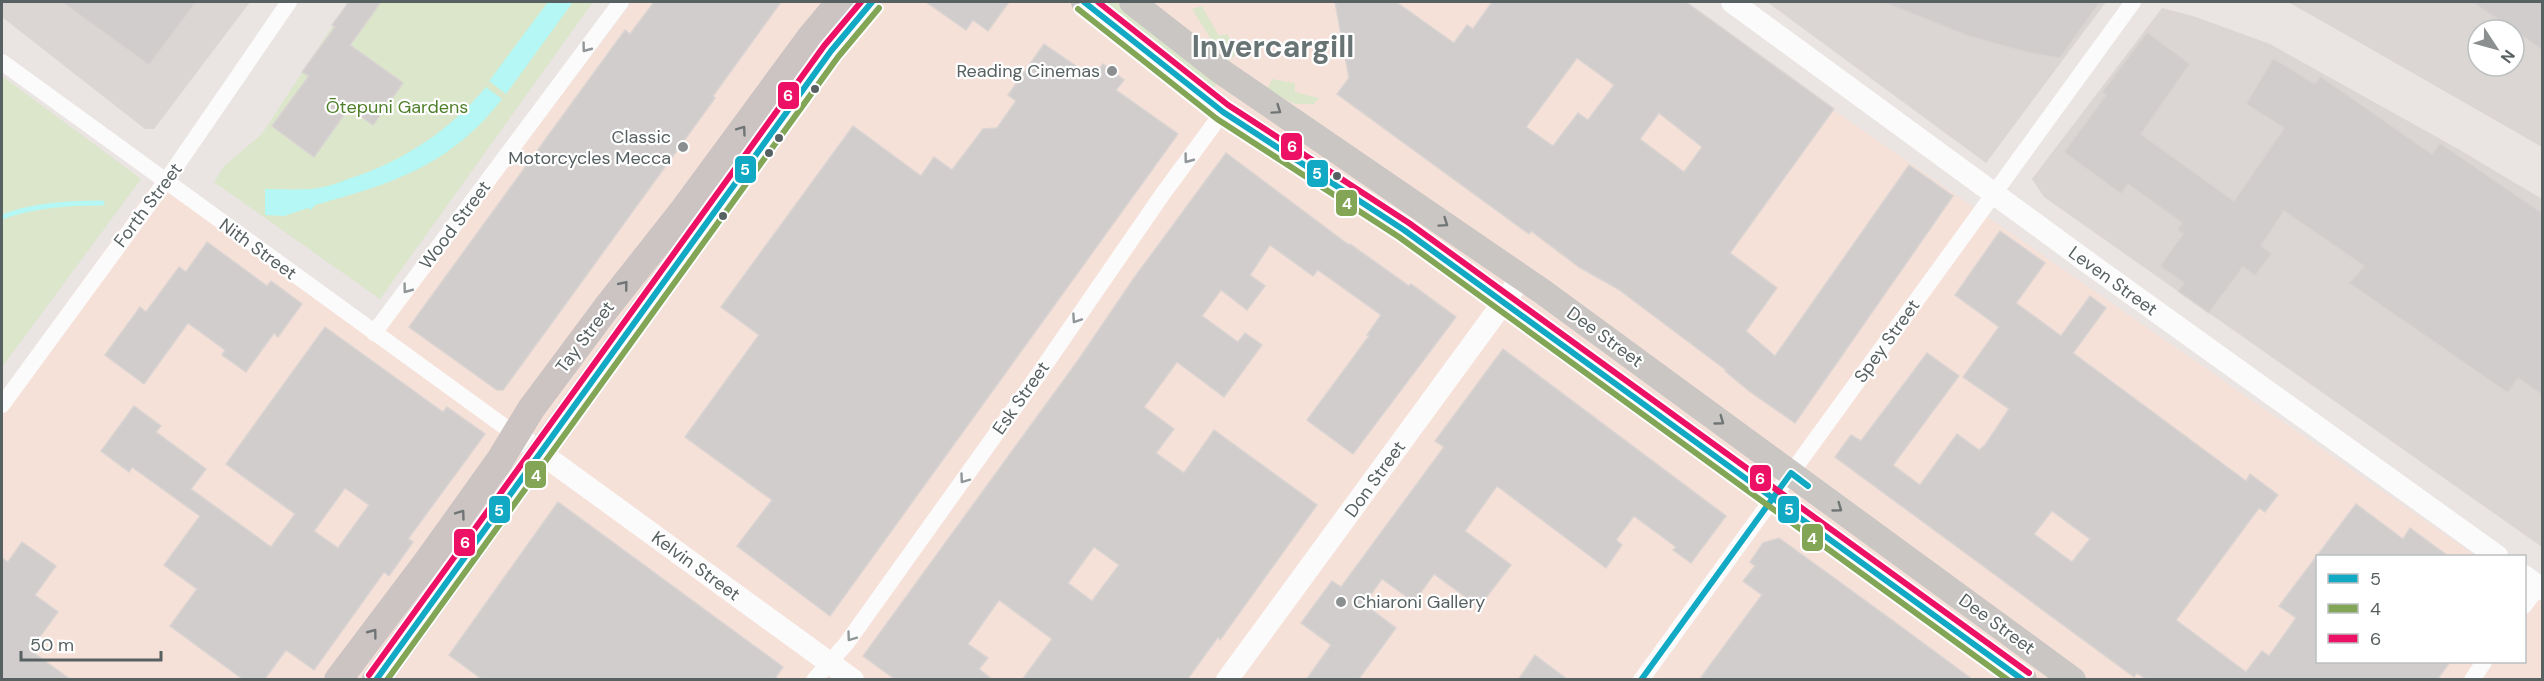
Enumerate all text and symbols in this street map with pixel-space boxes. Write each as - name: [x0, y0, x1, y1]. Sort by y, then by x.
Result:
- north arrow: [2466, 18, 2526, 78]
- district label: Invercargill: [1192, 27, 1354, 66]
- one-way arrow: [583, 42, 594, 53]
- text: N: [2496, 46, 2520, 67]
- place label: Reading Cinemas: [956, 59, 1100, 83]
- marker: Reading Cinemas: [1105, 64, 1119, 78]
- line badge: 6: [777, 81, 800, 110]
- unlabelled marker: [809, 83, 821, 95]
- text: 6: [783, 85, 793, 106]
- park label: Ōtepuni Gardens: [326, 95, 468, 119]
- one-way arrow: [1270, 103, 1281, 114]
- place label: Classic Motorcycles Mecca: [508, 125, 671, 170]
- one-way arrow: [735, 126, 746, 137]
- unlabelled marker: [773, 132, 785, 144]
- line badge: 6: [1280, 132, 1303, 161]
- text: 6: [1287, 136, 1297, 157]
- marker: Classic Motorcycles Mecca: [676, 140, 690, 154]
- unlabelled marker: [763, 147, 775, 159]
- one-way arrow: [1184, 153, 1195, 164]
- line badge: 5: [734, 155, 757, 184]
- street label: Forth Street: [108, 158, 188, 252]
- text: 5: [740, 159, 750, 180]
- line badge: 5: [1306, 159, 1329, 188]
- text: 5: [1312, 163, 1322, 184]
- unlabelled marker: [1331, 170, 1343, 182]
- street label: Wood Street: [414, 176, 496, 274]
- line badge: 4: [1335, 189, 1358, 217]
- text: 4: [1342, 193, 1352, 214]
- unlabelled marker: [717, 210, 729, 222]
- street label: Nith Street: [215, 213, 301, 285]
- one-way arrow: [1437, 216, 1448, 227]
- street label: Leven Street: [2064, 241, 2162, 321]
- one-way arrow: [617, 281, 628, 292]
- one-way arrow: [403, 282, 414, 293]
- street label: Spey Street: [1849, 295, 1925, 387]
- street label: Tay Street: [550, 296, 620, 378]
- street label: Dee Street: [1562, 301, 1648, 373]
- one-way arrow: [1072, 313, 1083, 324]
- street label: Esk Street: [987, 357, 1055, 439]
- one-way arrow: [1713, 414, 1724, 425]
- street label: Don Street: [1339, 436, 1411, 522]
- line badge: 4: [524, 460, 547, 489]
- line badge: 6: [1749, 464, 1772, 492]
- text: 4: [531, 465, 541, 486]
- text: 6: [1755, 468, 1765, 489]
- one-way arrow: [960, 472, 971, 483]
- line badge: 5: [488, 495, 511, 524]
- line badge: 5: [1777, 495, 1800, 524]
- text: 5: [1784, 499, 1794, 520]
- text: 5: [494, 500, 504, 521]
- one-way arrow: [1832, 501, 1843, 512]
- one-way arrow: [454, 510, 465, 521]
- line badge: 4: [1801, 523, 1824, 552]
- street label: Kelvin Street: [647, 526, 745, 606]
- line badge: 6: [453, 528, 476, 557]
- text: 4: [1807, 528, 1817, 549]
- text: 6: [460, 532, 470, 553]
- legend: [2316, 555, 2526, 663]
- text: 5: [2370, 567, 2381, 591]
- street label: Dee Street: [1954, 588, 2040, 660]
- place label: Chiaroni Gallery: [1353, 590, 1485, 614]
- marker: Chiaroni Gallery: [1334, 595, 1348, 609]
- text: 4: [2370, 597, 2381, 621]
- scale bar: [21, 624, 160, 662]
- text: 6: [2370, 627, 2381, 651]
- one-way arrow: [366, 629, 377, 640]
- one-way arrow: [847, 631, 858, 642]
- text: 50 m: [30, 633, 74, 657]

